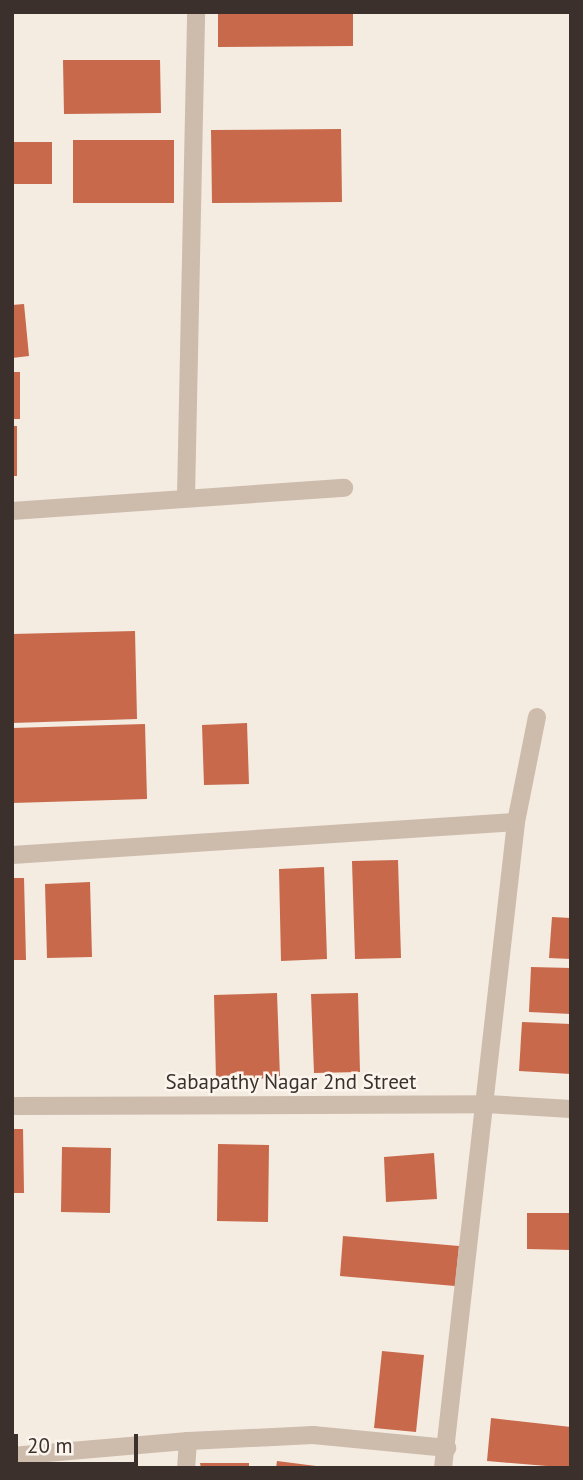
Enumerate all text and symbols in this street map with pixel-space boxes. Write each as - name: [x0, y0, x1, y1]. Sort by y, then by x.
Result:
- street label: Sabapathy Nagar 2nd Street: [165, 1069, 417, 1095]
- scale bar: [18, 1420, 142, 1464]
- text: 20 m: [27, 1432, 73, 1459]

